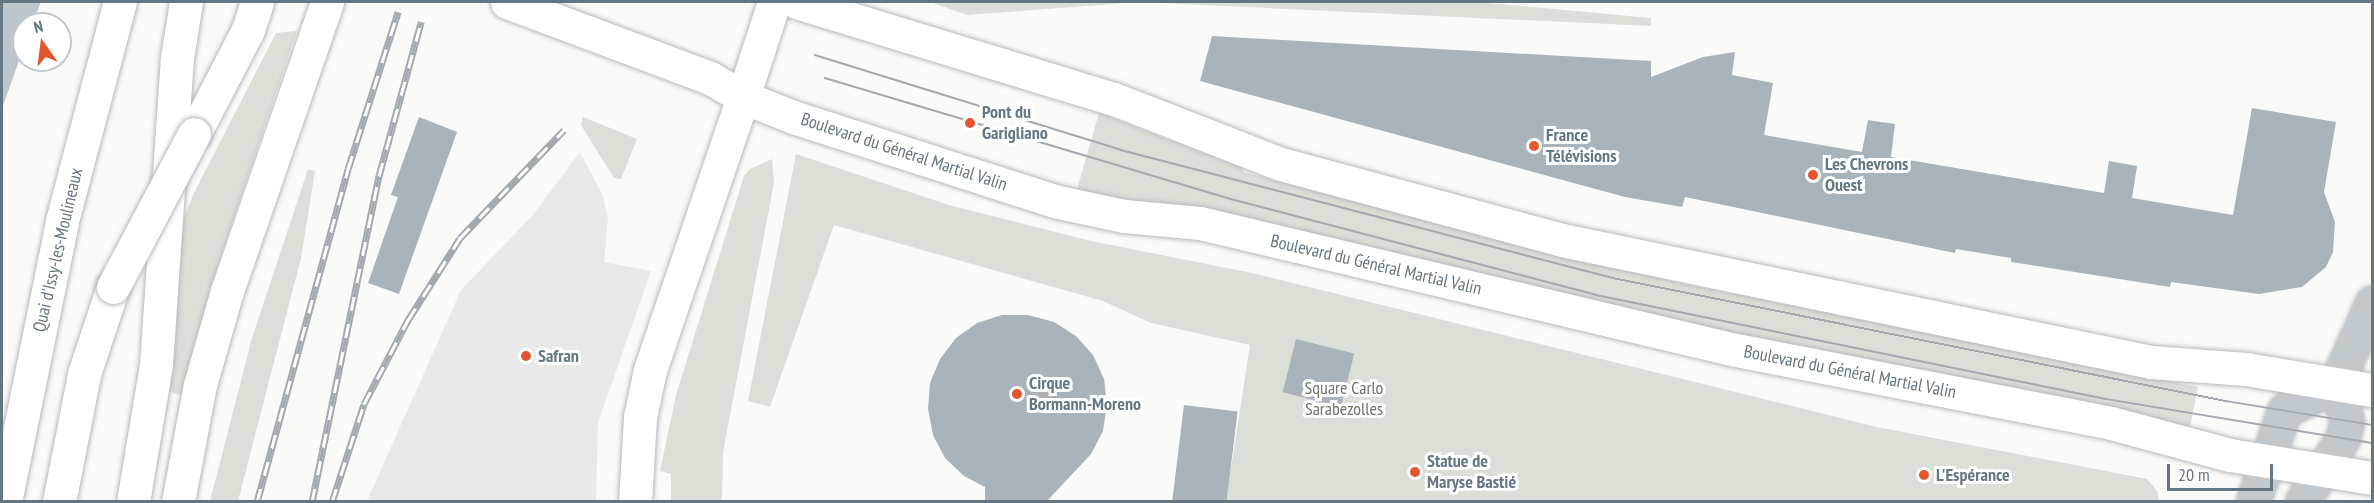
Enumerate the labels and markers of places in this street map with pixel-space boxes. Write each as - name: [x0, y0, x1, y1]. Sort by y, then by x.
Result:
- place label: Pont du Garigliano: [982, 102, 1048, 144]
- marker: Pont du Garigliano: [963, 116, 977, 130]
- place label: France Télévisions: [1546, 125, 1617, 168]
- marker: France Télévisions: [1527, 139, 1541, 153]
- place label: Les Chevrons Ouest: [1825, 154, 1909, 196]
- marker: Les Chevrons Ouest: [1806, 168, 1820, 182]
- place label: Safran: [538, 345, 579, 367]
- marker: Safran: [519, 349, 533, 363]
- place label: Cirque Bormann-Moreno: [1029, 373, 1141, 416]
- marker: Cirque Bormann-Moreno: [1010, 387, 1024, 401]
- place label: Statue de Maryse Bastié: [1427, 451, 1516, 494]
- place label: L'Espérance: [1936, 464, 2010, 486]
- marker: Statue de Maryse Bastié: [1408, 465, 1422, 479]
- marker: L'Espérance: [1917, 468, 1931, 482]

